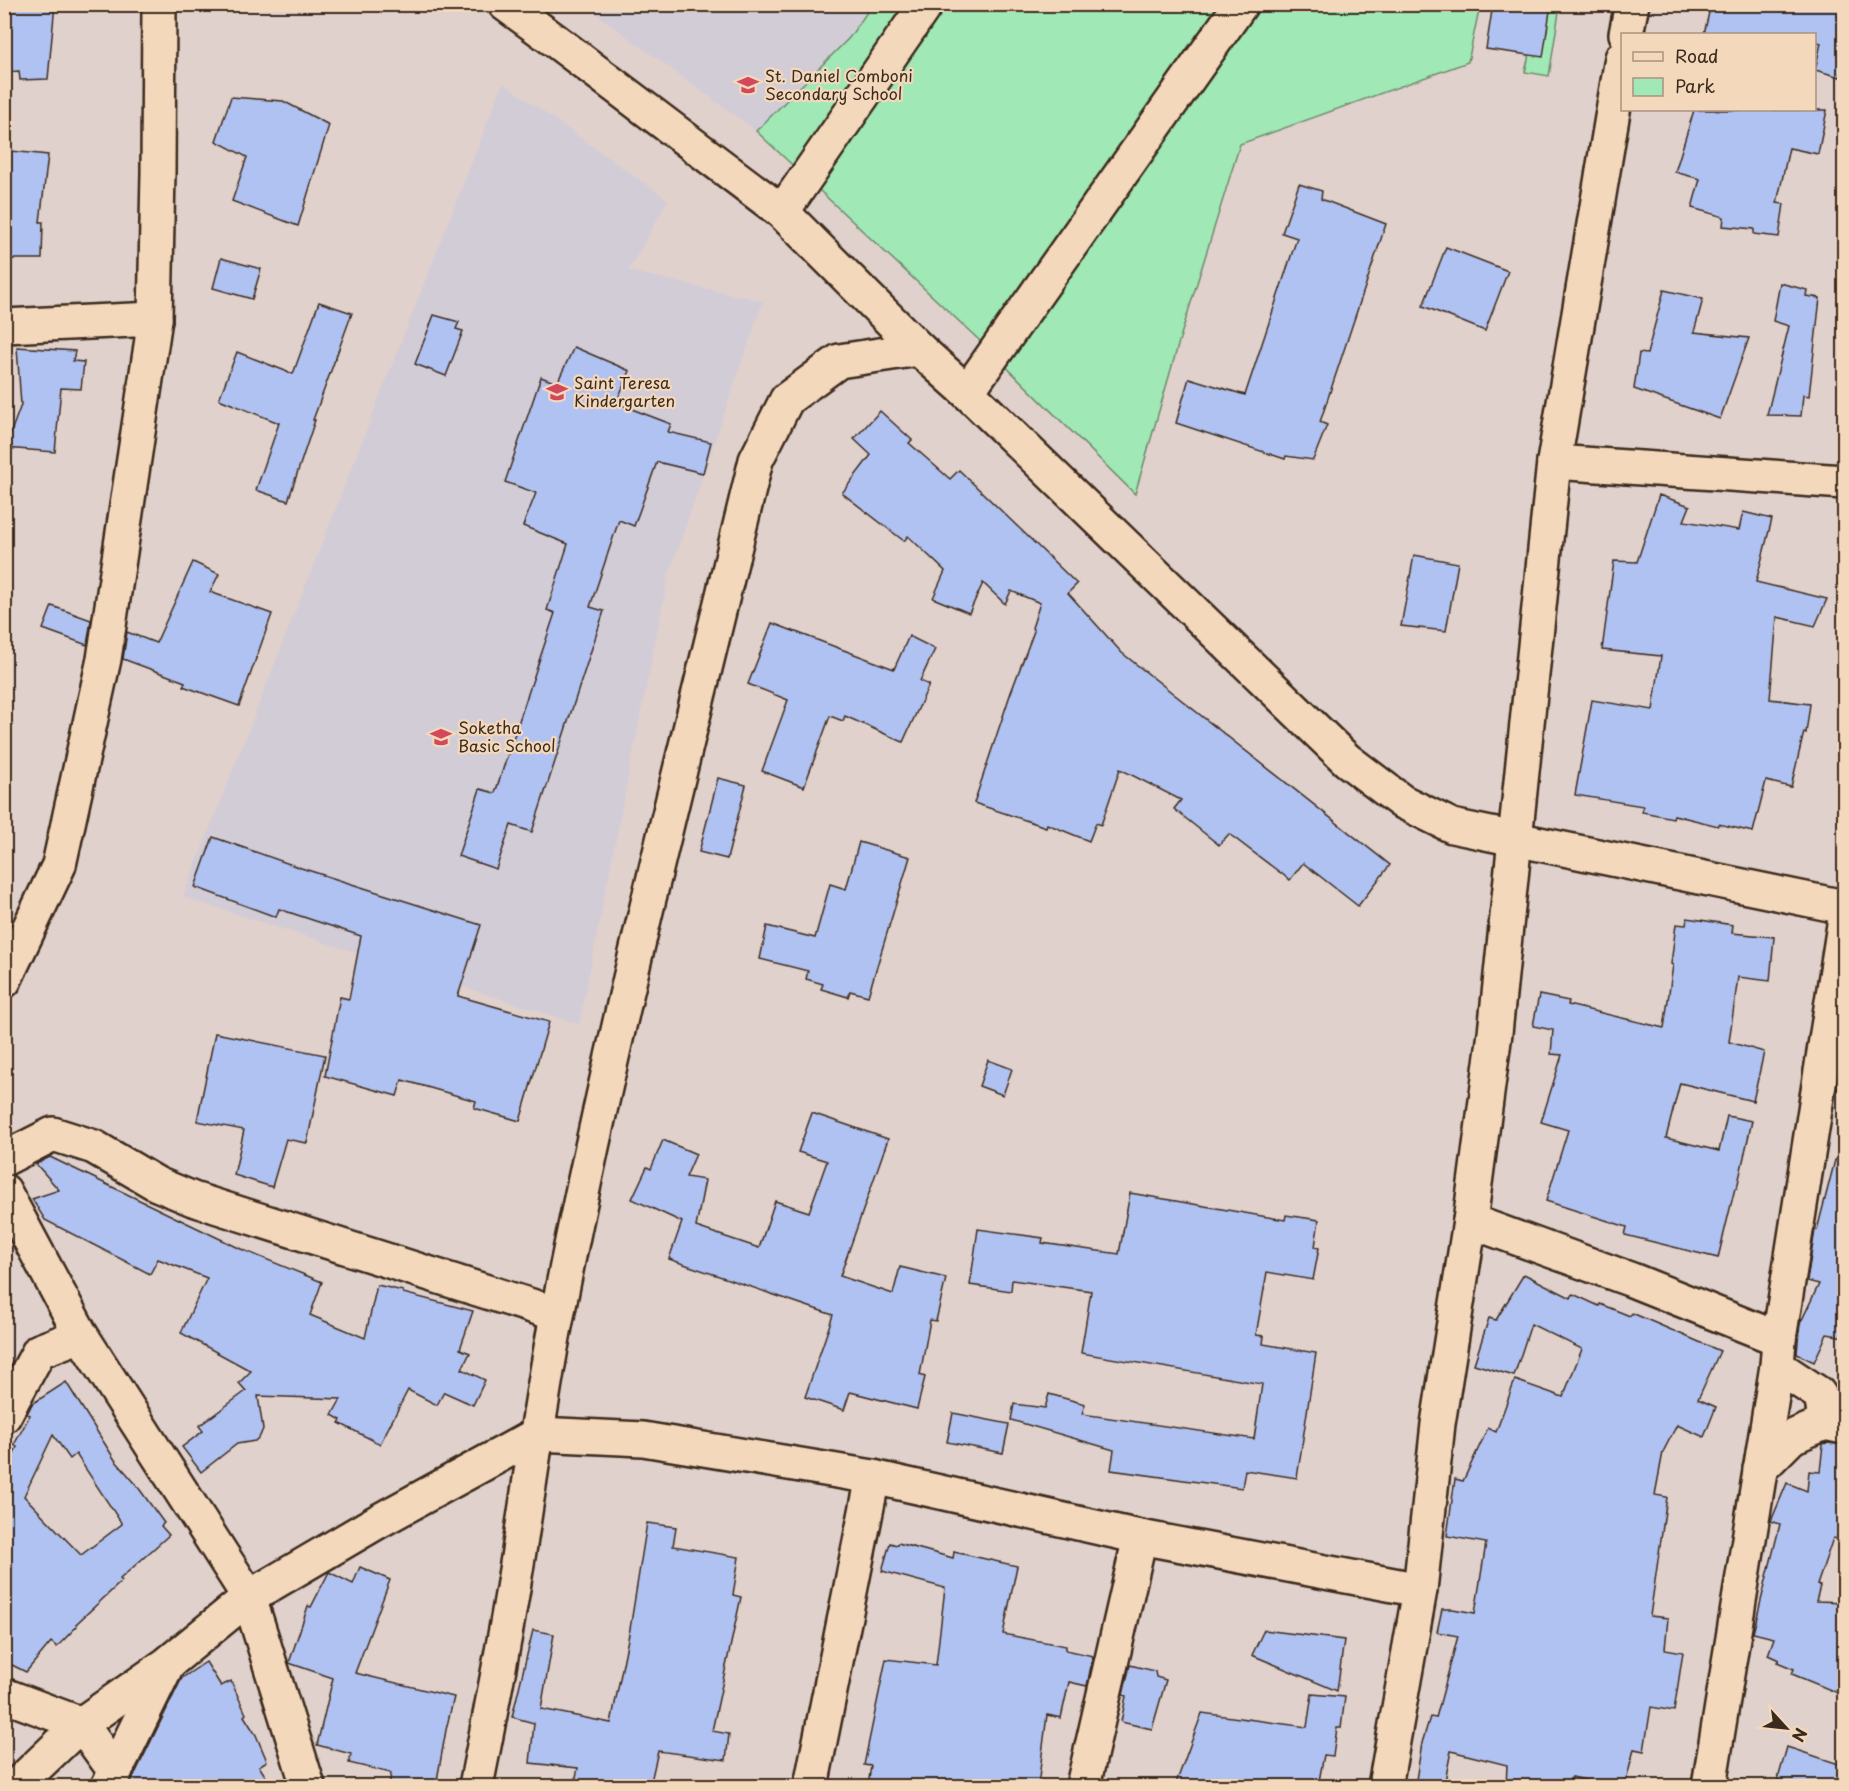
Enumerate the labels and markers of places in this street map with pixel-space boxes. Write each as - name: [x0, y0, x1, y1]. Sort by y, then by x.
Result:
- place label: St. Daniel Comboni Secondary School: [765, 63, 913, 105]
- school or university icon: St. Daniel Comboni Secondary School: [736, 73, 760, 97]
- place label: Saint Teresa Kindergarten: [574, 370, 675, 412]
- school or university icon: Saint Teresa Kindergarten: [545, 380, 569, 404]
- place label: Soketha Basic School: [458, 715, 556, 757]
- school or university icon: Soketha Basic School: [429, 725, 453, 749]

